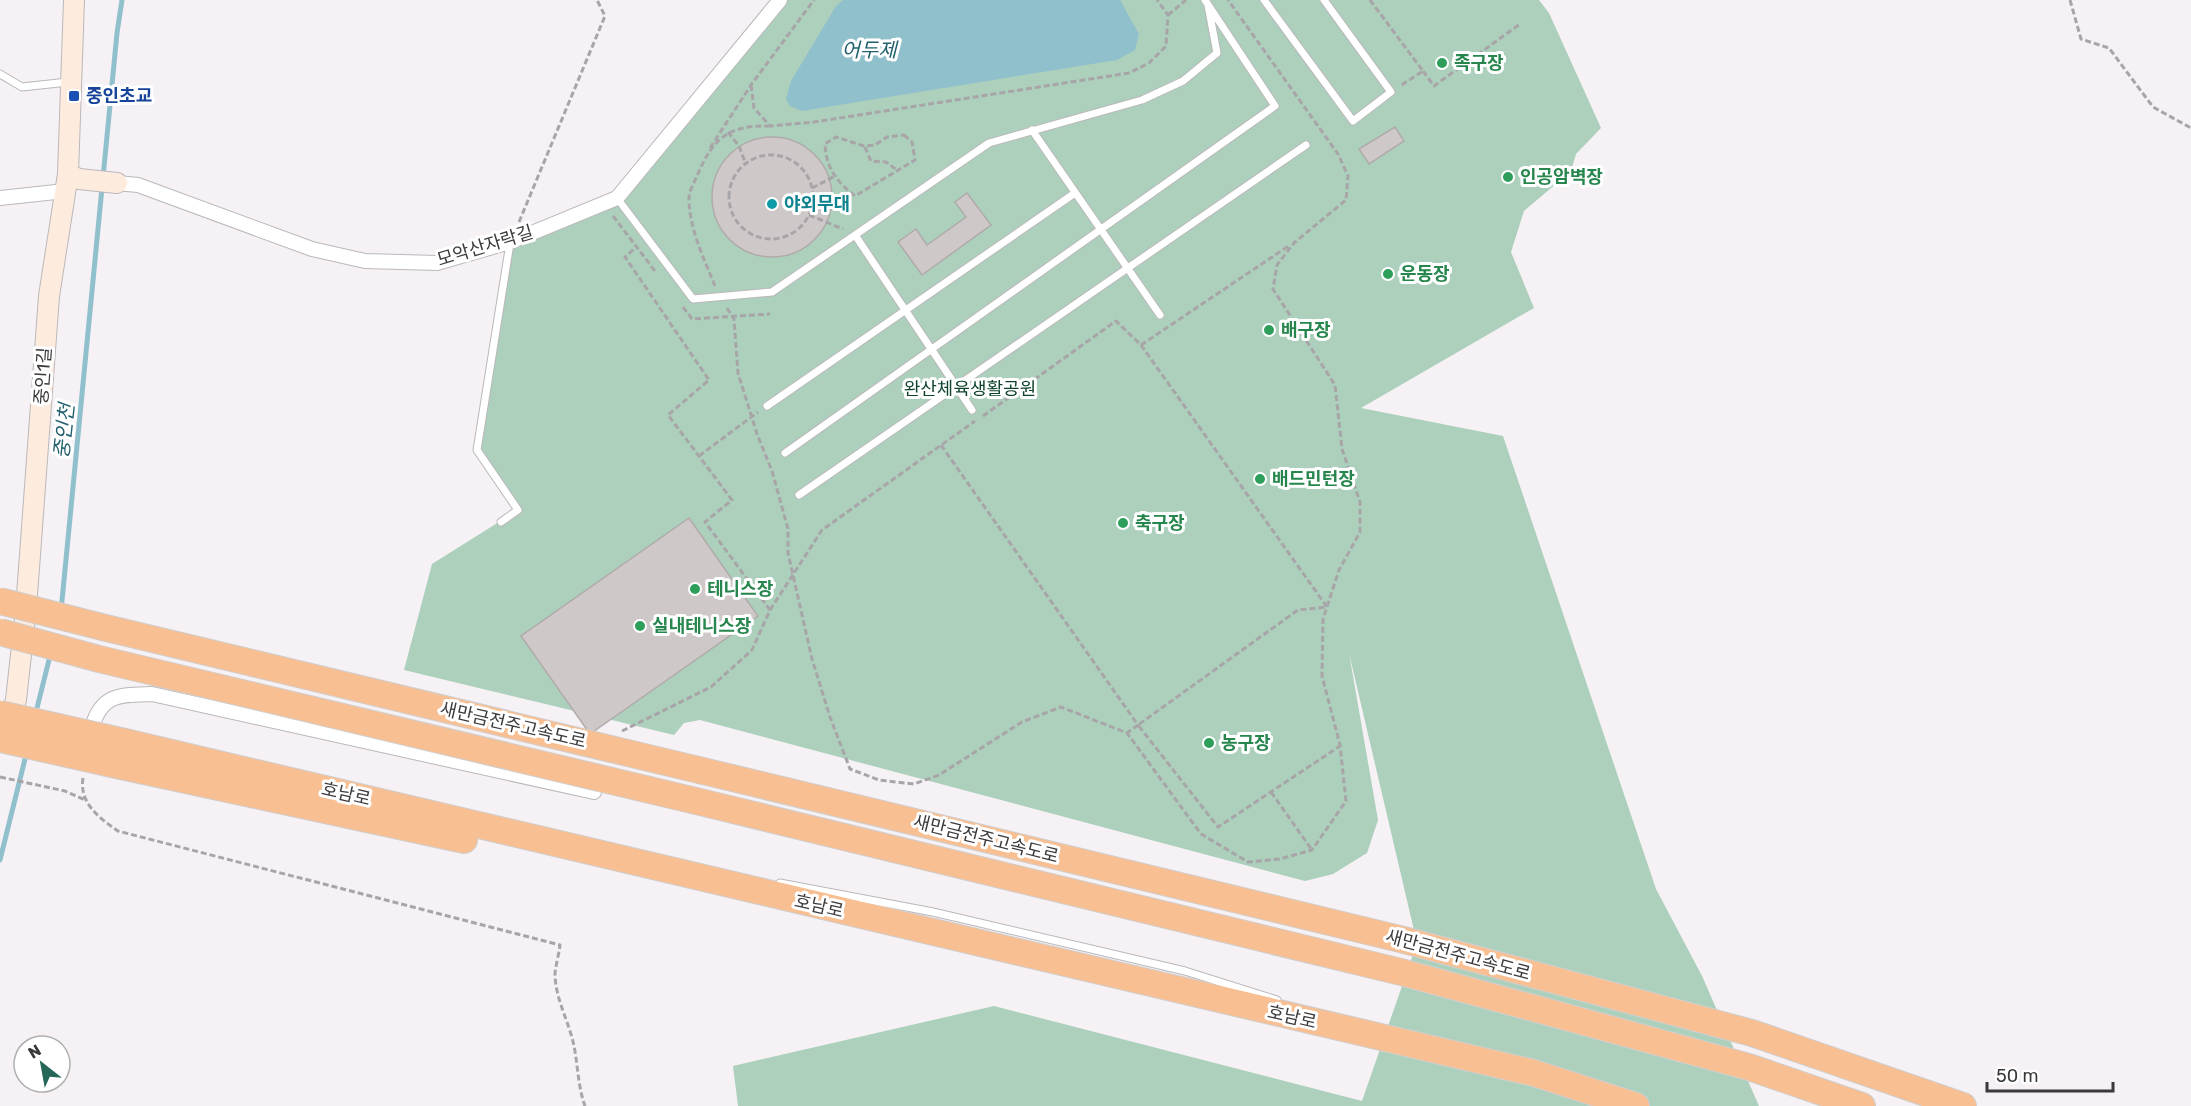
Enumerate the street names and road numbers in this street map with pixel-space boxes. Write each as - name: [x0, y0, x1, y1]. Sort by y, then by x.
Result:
- street label: 모악산자락길: [434, 221, 536, 271]
- street label: 중인1길: [30, 347, 56, 405]
- street label: 새만금전주고속도로: [438, 698, 588, 752]
- street label: 호남로: [319, 778, 373, 810]
- street label: 새만금전주고속도로: [911, 810, 1061, 868]
- street label: 호남로: [792, 890, 846, 922]
- street label: 새만금전주고속도로: [1383, 925, 1533, 985]
- street label: 호남로: [1265, 1001, 1319, 1033]

